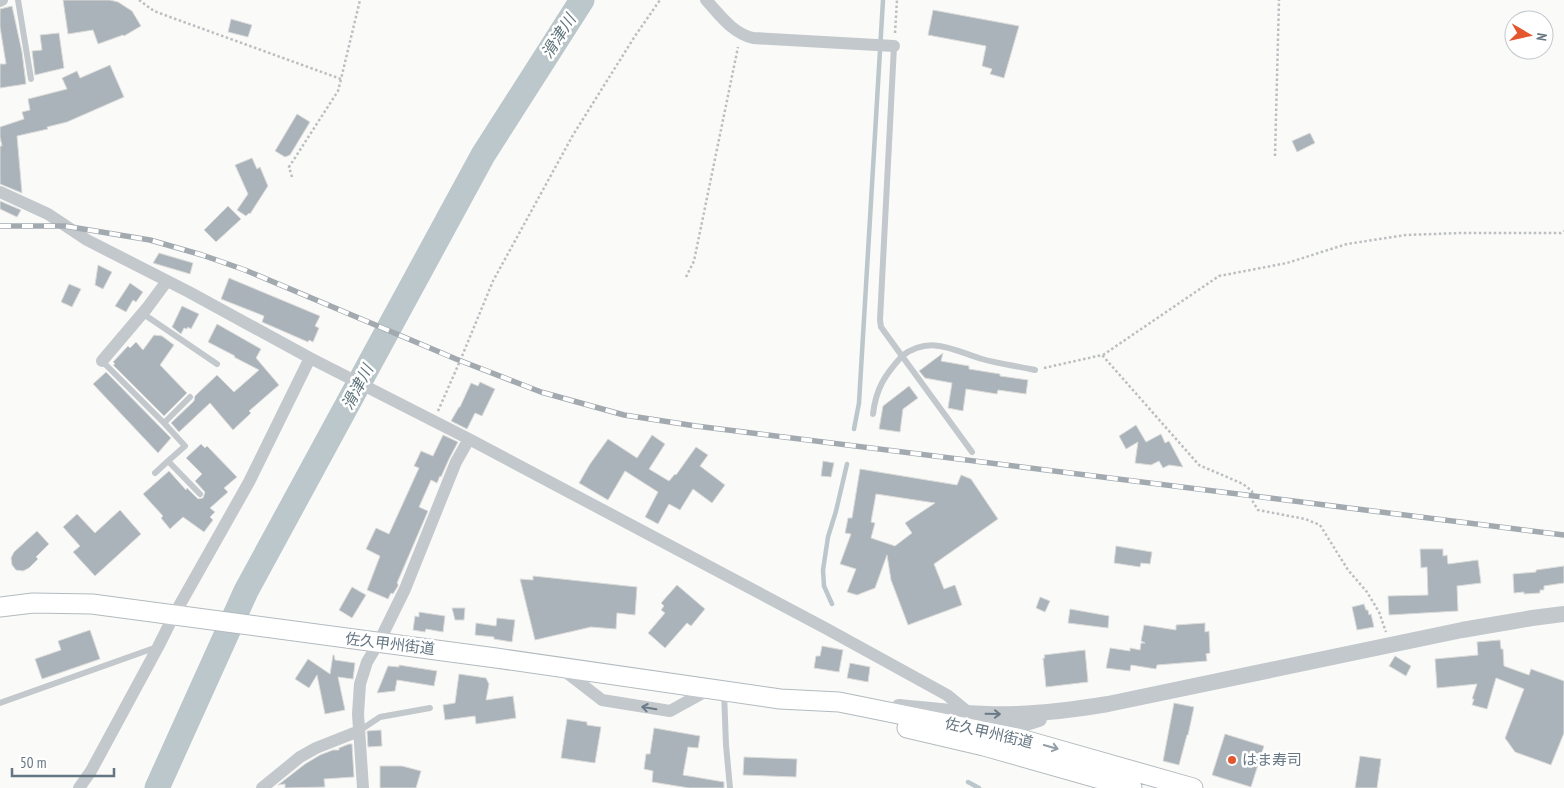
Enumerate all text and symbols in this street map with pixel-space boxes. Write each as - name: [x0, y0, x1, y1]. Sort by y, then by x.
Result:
- water label: 滑津川: [537, 9, 581, 62]
- north arrow: [1504, 10, 1554, 60]
- text: N: [1532, 32, 1551, 42]
- water label: 滑津川: [337, 359, 378, 413]
- street label: 佐久甲州街道: [344, 629, 436, 658]
- one-way arrow: [642, 702, 658, 712]
- one-way arrow: [984, 709, 1000, 719]
- street label: 佐久甲州街道: [943, 713, 1035, 752]
- one-way arrow: [1043, 743, 1059, 753]
- scale bar: [12, 746, 115, 778]
- place label: はま寿司: [1242, 750, 1302, 769]
- text: 50 m: [20, 753, 46, 772]
- marker: はま寿司: [1226, 754, 1238, 766]

